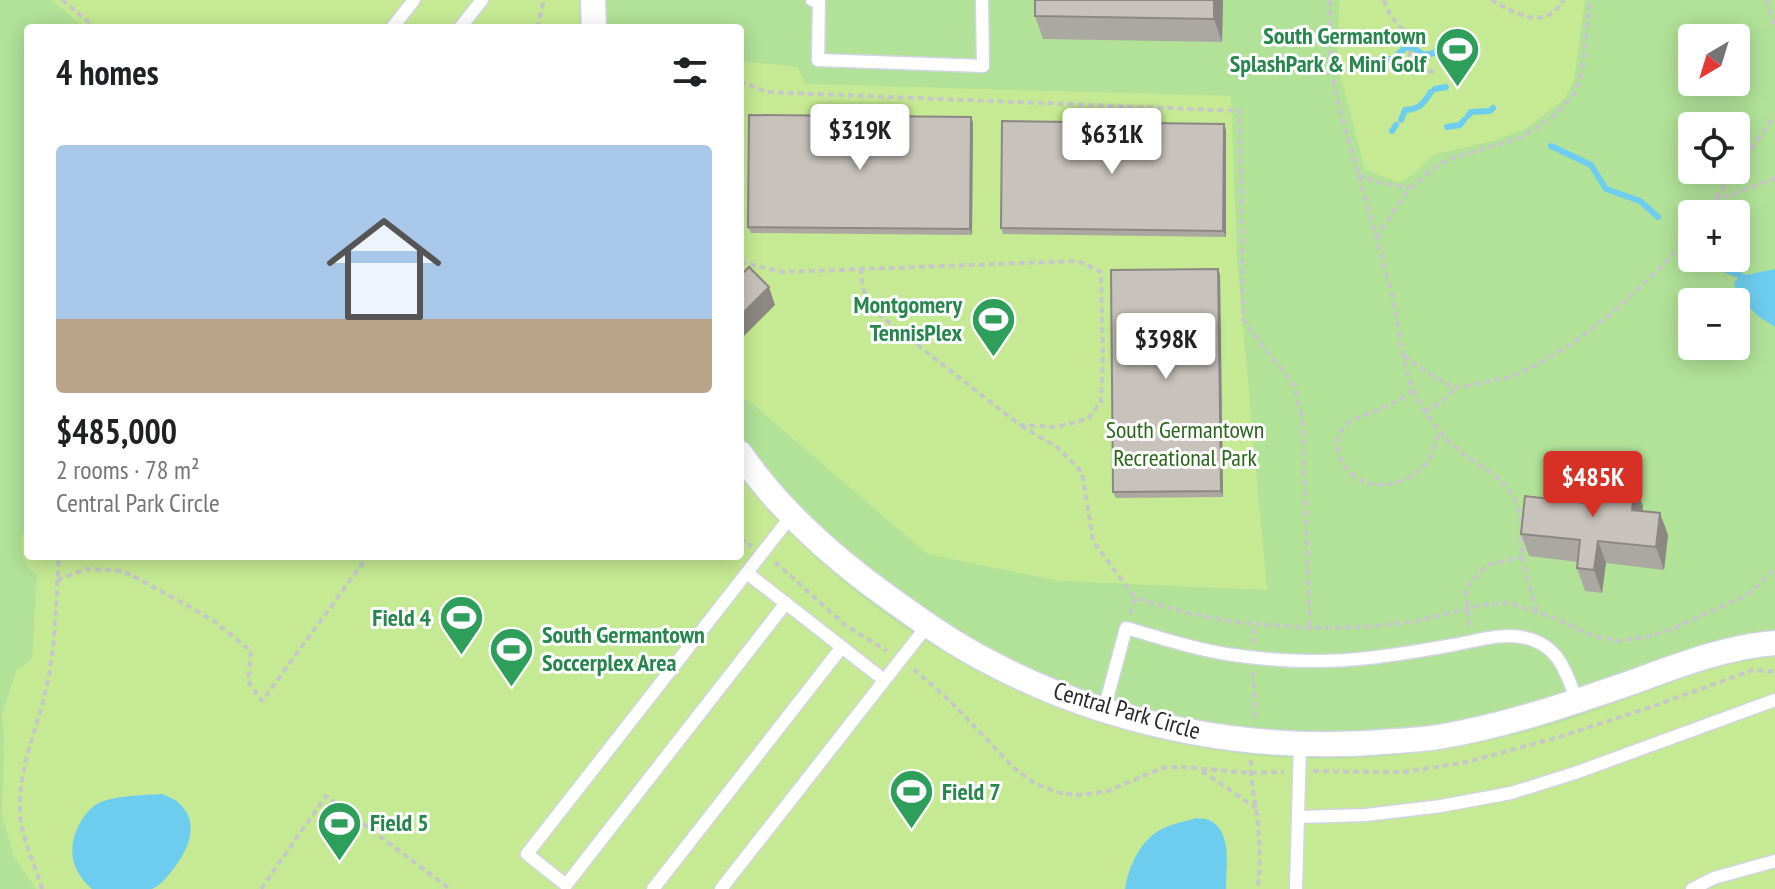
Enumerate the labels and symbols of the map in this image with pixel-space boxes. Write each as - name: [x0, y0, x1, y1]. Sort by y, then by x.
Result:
- place label: South Germantown SplashPark & Mini Golf: [1230, 20, 1428, 79]
- north arrow: [1678, 24, 1750, 96]
- sports icon: South Germantown SplashPark & Mini Golf: [1433, 26, 1481, 89]
- pin: $319K: [804, 104, 916, 172]
- pin: $631K: [1056, 108, 1168, 176]
- place label: Montgomery TennisPlex: [853, 289, 962, 348]
- sports icon: Montgomery TennisPlex: [969, 295, 1017, 358]
- pin: $398K: [1110, 313, 1222, 381]
- park label: South Germantown Recreational Park: [1106, 414, 1264, 473]
- pin: $485K: [1537, 451, 1649, 519]
- sports icon: Field 4: [438, 594, 486, 657]
- place label: Field 4: [372, 602, 432, 633]
- place label: South Germantown Soccerplex Area: [542, 619, 705, 678]
- sports icon: South Germantown Soccerplex Area: [487, 625, 535, 688]
- street label: Central Park Circle: [1050, 675, 1204, 746]
- sports icon: Field 7: [887, 768, 935, 831]
- place label: Field 7: [942, 776, 1001, 807]
- sports icon: Field 5: [315, 799, 363, 862]
- place label: Field 5: [370, 807, 429, 838]

